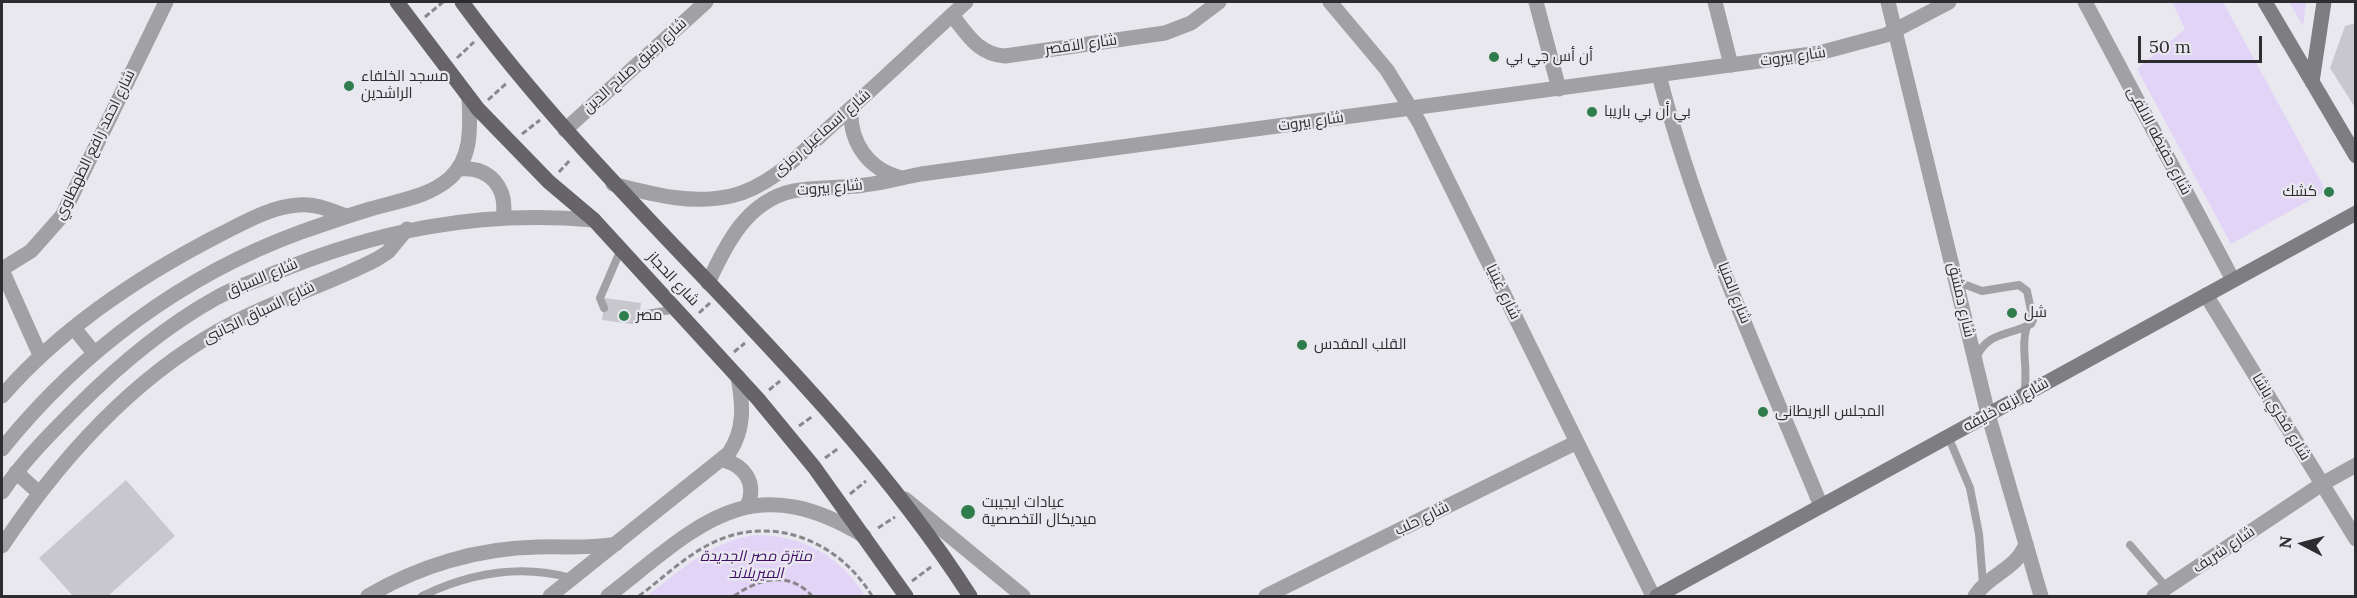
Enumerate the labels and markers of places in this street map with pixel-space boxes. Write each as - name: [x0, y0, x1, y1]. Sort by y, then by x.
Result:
- place label: أن أس جي بي: [1506, 48, 1593, 66]
- marker: أن أس جي بي: [1487, 50, 1501, 64]
- place label: مسجد الخلفاء الراشدين: [361, 68, 449, 103]
- marker: مسجد الخلفاء الراشدين: [342, 79, 356, 93]
- place label: بي أن بي باريبا: [1604, 103, 1691, 121]
- marker: بي أن بي باريبا: [1585, 105, 1599, 119]
- place label: كشك: [2282, 183, 2317, 201]
- marker: كشك: [2322, 185, 2336, 199]
- place label: شل: [2024, 304, 2047, 322]
- marker: شل: [2005, 306, 2019, 320]
- place label: مصر: [636, 307, 662, 325]
- marker: مصر: [617, 309, 631, 323]
- place label: القلب المقدس: [1314, 336, 1407, 354]
- marker: القلب المقدس: [1295, 338, 1309, 352]
- place label: المجلس البريطانى: [1775, 403, 1885, 421]
- marker: المجلس البريطانى: [1756, 405, 1770, 419]
- place label: عيادات ايجيبت ميديكال التخصصية: [982, 494, 1097, 529]
- marker: عيادات ايجيبت ميديكال التخصصية: [959, 503, 977, 521]

